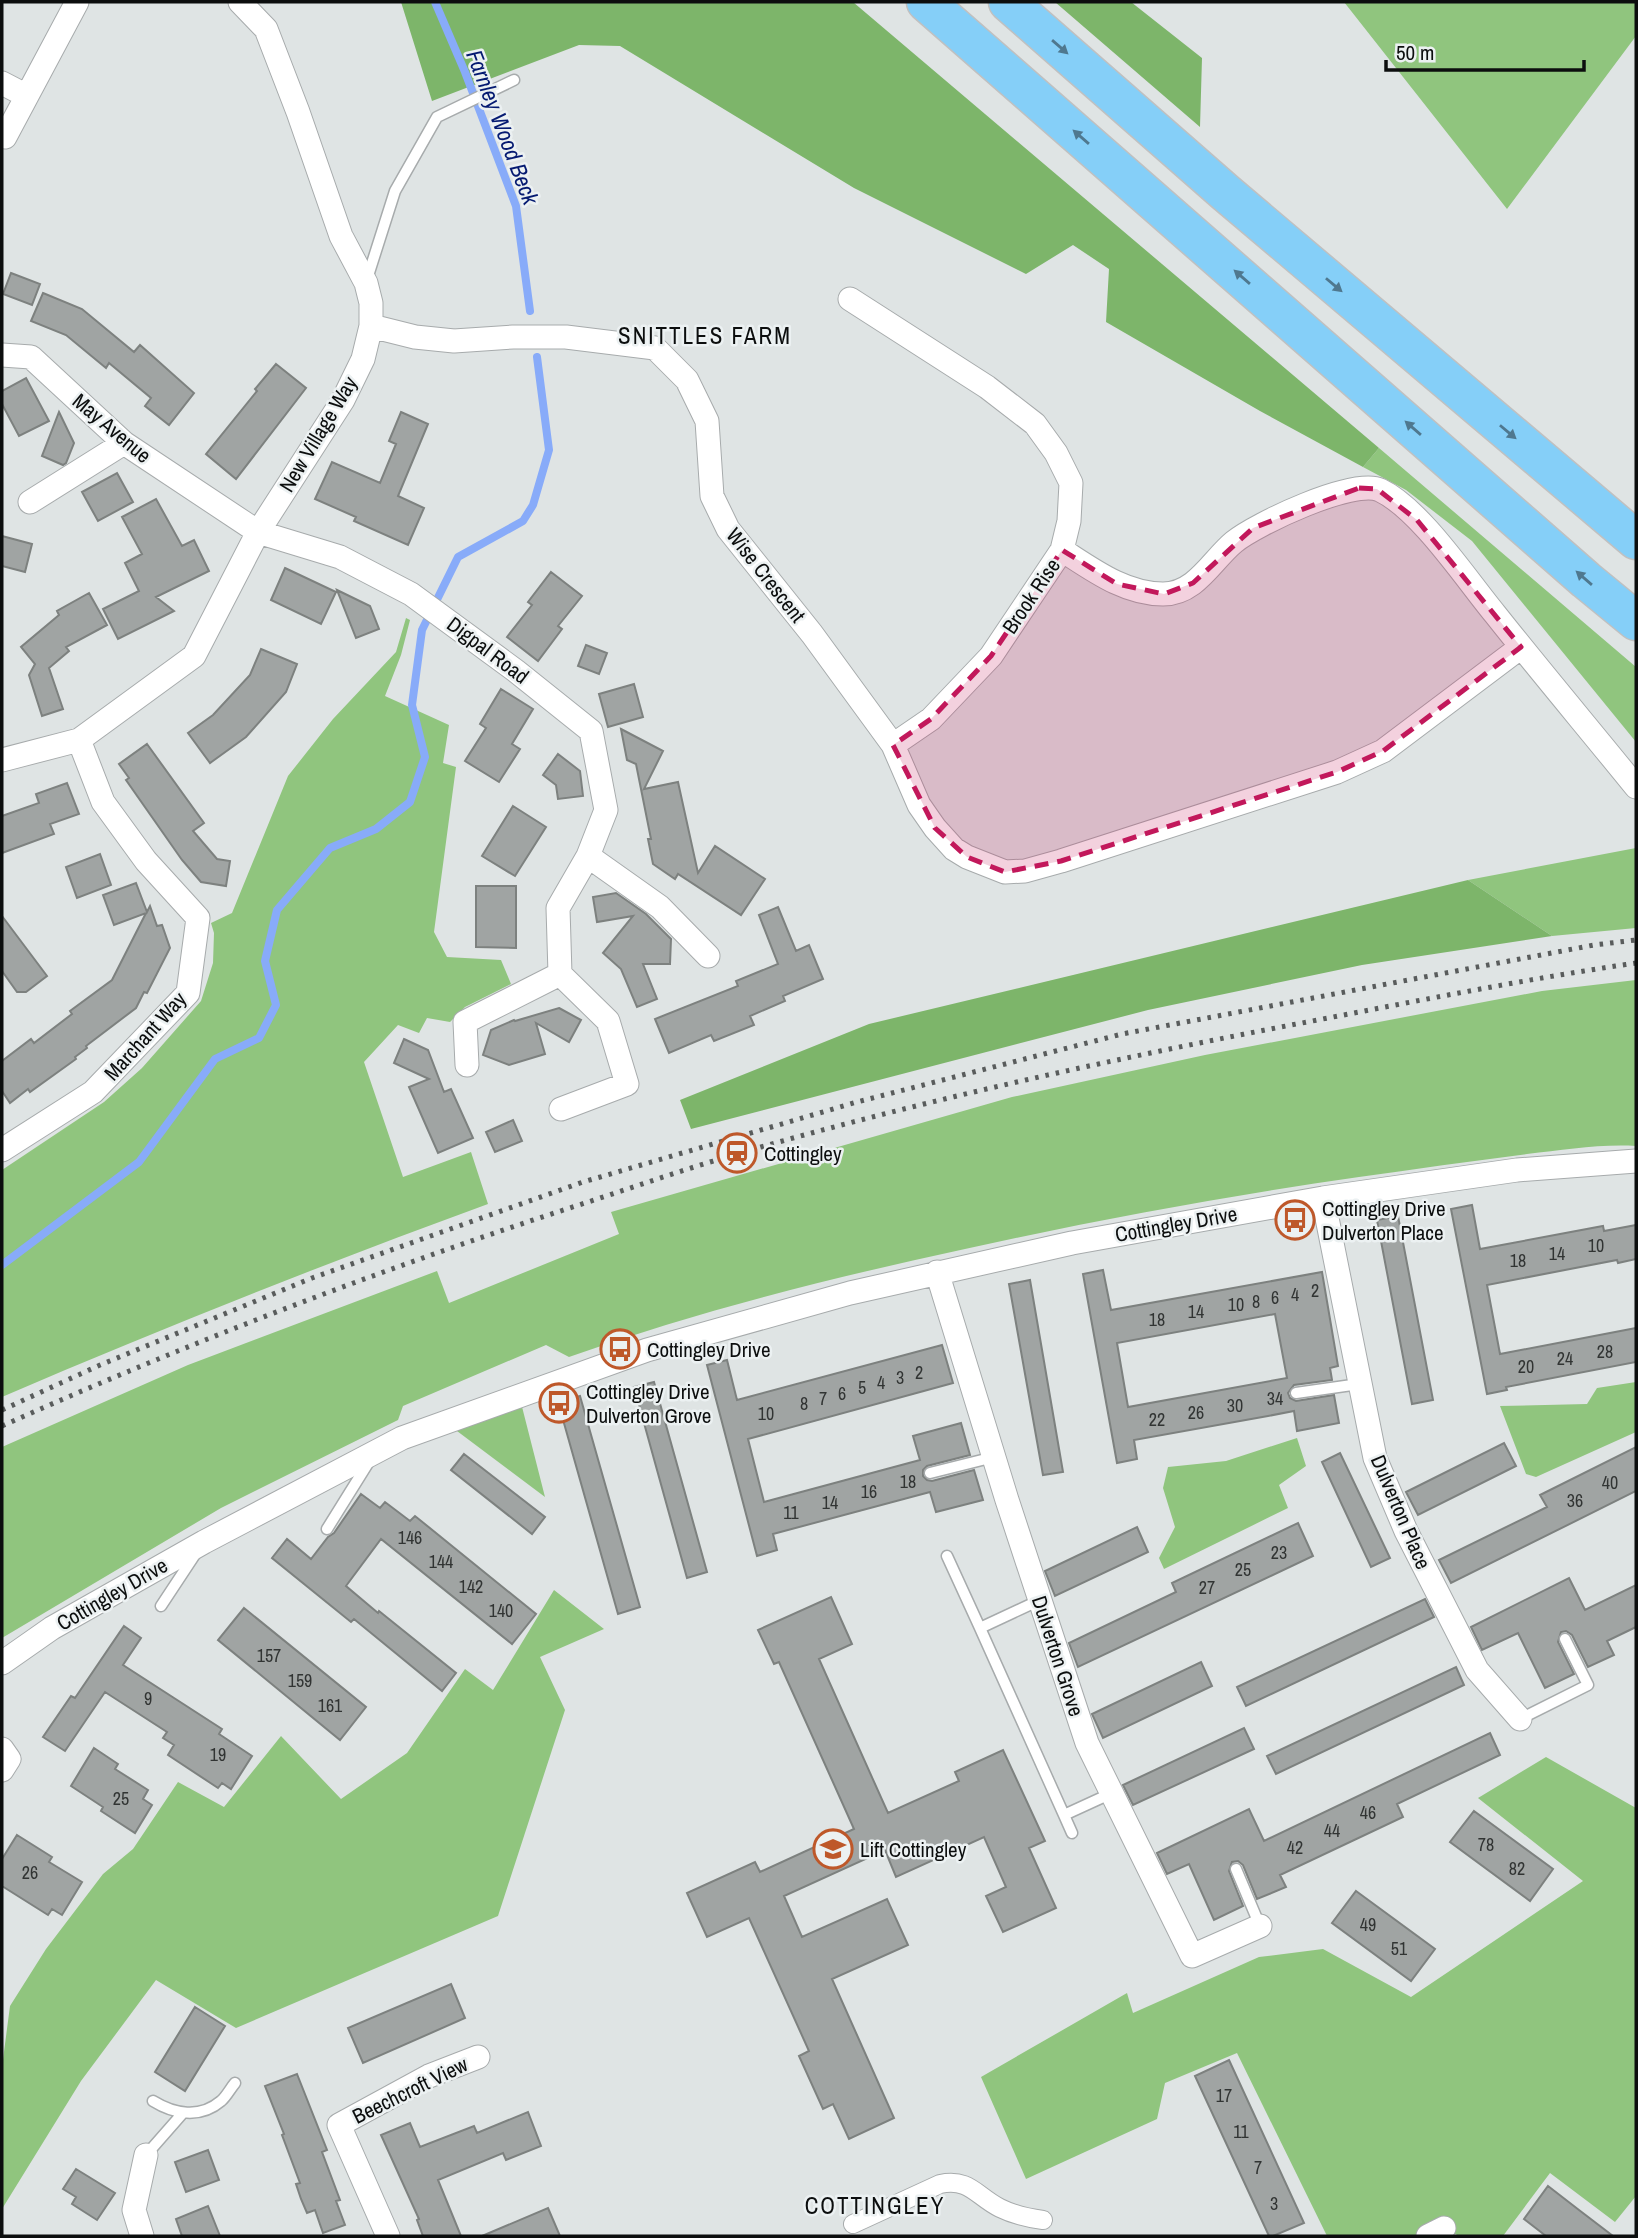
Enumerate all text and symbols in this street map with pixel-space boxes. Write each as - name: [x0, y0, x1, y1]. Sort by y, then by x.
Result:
- scale bar: [1386, 28, 1584, 72]
- one-way arrow: [1051, 38, 1068, 54]
- text: 50 m: [1396, 38, 1434, 67]
- water label: Farnley Wood Beck: [459, 45, 547, 210]
- one-way arrow: [1073, 130, 1090, 145]
- one-way arrow: [1233, 269, 1251, 285]
- one-way arrow: [1325, 277, 1343, 293]
- district label: SNITTLES FARM: [618, 320, 792, 351]
- street label: New Village Way: [272, 370, 364, 497]
- street label: May Avenue: [66, 387, 158, 469]
- one-way arrow: [1404, 420, 1422, 436]
- one-way arrow: [1499, 424, 1516, 439]
- street label: Wise Crescent: [720, 522, 812, 629]
- street label: Brook Rise: [995, 553, 1067, 639]
- one-way arrow: [1575, 571, 1592, 586]
- street label: Digpal Road: [441, 610, 535, 690]
- street label: Marchant Way: [97, 985, 193, 1087]
- station icon: Cottingley: [716, 1132, 758, 1174]
- place label: Cottingley: [764, 1139, 842, 1168]
- place label: Cottingley Drive Dulverton Place: [1322, 1194, 1445, 1247]
- street label: Cottingley Drive: [1113, 1199, 1239, 1249]
- bus stop icon: Cottingley Drive Dulverton Place: [1274, 1199, 1316, 1241]
- house number: 10: [1588, 1233, 1604, 1258]
- house number: 14: [1549, 1241, 1565, 1266]
- house number: 18: [1510, 1248, 1526, 1273]
- house number: 2: [1311, 1278, 1319, 1303]
- house number: 4: [1291, 1282, 1299, 1307]
- house number: 6: [1271, 1285, 1279, 1310]
- house number: 8: [1252, 1289, 1260, 1314]
- house number: 10: [1228, 1292, 1244, 1317]
- house number: 14: [1188, 1299, 1204, 1324]
- house number: 18: [1149, 1307, 1165, 1332]
- bus stop icon: Cottingley Drive: [599, 1328, 641, 1370]
- place label: Cottingley Drive: [647, 1335, 770, 1364]
- house number: 28: [1597, 1339, 1613, 1364]
- house number: 24: [1557, 1346, 1573, 1371]
- house number: 20: [1518, 1354, 1534, 1379]
- house number: 2: [915, 1360, 923, 1385]
- house number: 3: [896, 1365, 904, 1390]
- house number: 4: [877, 1370, 885, 1395]
- house number: 5: [858, 1375, 866, 1400]
- place label: Cottingley Drive Dulverton Grove: [586, 1377, 711, 1430]
- house number: 6: [838, 1381, 846, 1406]
- bus stop icon: Cottingley Drive Dulverton Grove: [538, 1382, 580, 1424]
- house number: 7: [819, 1386, 827, 1411]
- house number: 34: [1267, 1386, 1283, 1411]
- house number: 8: [800, 1391, 808, 1416]
- house number: 30: [1227, 1393, 1243, 1418]
- house number: 26: [1188, 1400, 1204, 1425]
- house number: 10: [758, 1401, 774, 1426]
- house number: 22: [1149, 1407, 1165, 1432]
- street label: Dulverton Place: [1364, 1450, 1438, 1574]
- house number: 18: [900, 1469, 916, 1494]
- house number: 40: [1602, 1470, 1618, 1495]
- house number: 16: [861, 1479, 877, 1504]
- house number: 36: [1567, 1488, 1583, 1513]
- house number: 14: [822, 1490, 838, 1515]
- house number: 11: [783, 1500, 799, 1525]
- house number: 146: [398, 1525, 422, 1550]
- house number: 23: [1271, 1540, 1287, 1565]
- house number: 144: [429, 1549, 453, 1574]
- street label: Cottingley Drive: [51, 1551, 173, 1637]
- house number: 25: [1235, 1557, 1251, 1582]
- house number: 142: [459, 1574, 483, 1599]
- house number: 27: [1199, 1575, 1215, 1600]
- street label: Dulverton Grove: [1025, 1592, 1091, 1720]
- house number: 140: [489, 1598, 513, 1623]
- house number: 157: [257, 1643, 281, 1668]
- house number: 159: [288, 1668, 312, 1693]
- house number: 9: [144, 1686, 152, 1711]
- house number: 161: [318, 1693, 343, 1718]
- house number: 19: [210, 1742, 226, 1767]
- house number: 25: [113, 1786, 129, 1811]
- house number: 46: [1360, 1800, 1376, 1825]
- house number: 44: [1324, 1818, 1340, 1843]
- school or university icon: Lift Cottingley: [812, 1828, 854, 1870]
- house number: 78: [1478, 1832, 1494, 1857]
- place label: Lift Cottingley: [860, 1835, 967, 1864]
- house number: 42: [1287, 1835, 1303, 1860]
- house number: 82: [1509, 1856, 1525, 1881]
- house number: 26: [22, 1860, 38, 1885]
- house number: 49: [1360, 1912, 1376, 1937]
- house number: 51: [1391, 1936, 1408, 1961]
- street label: Beechcroft View: [347, 2049, 473, 2130]
- house number: 17: [1216, 2083, 1232, 2108]
- house number: 11: [1233, 2119, 1249, 2144]
- house number: 7: [1254, 2155, 1262, 2180]
- district label: COTTINGLEY: [805, 2190, 945, 2221]
- house number: 3: [1270, 2191, 1278, 2216]

